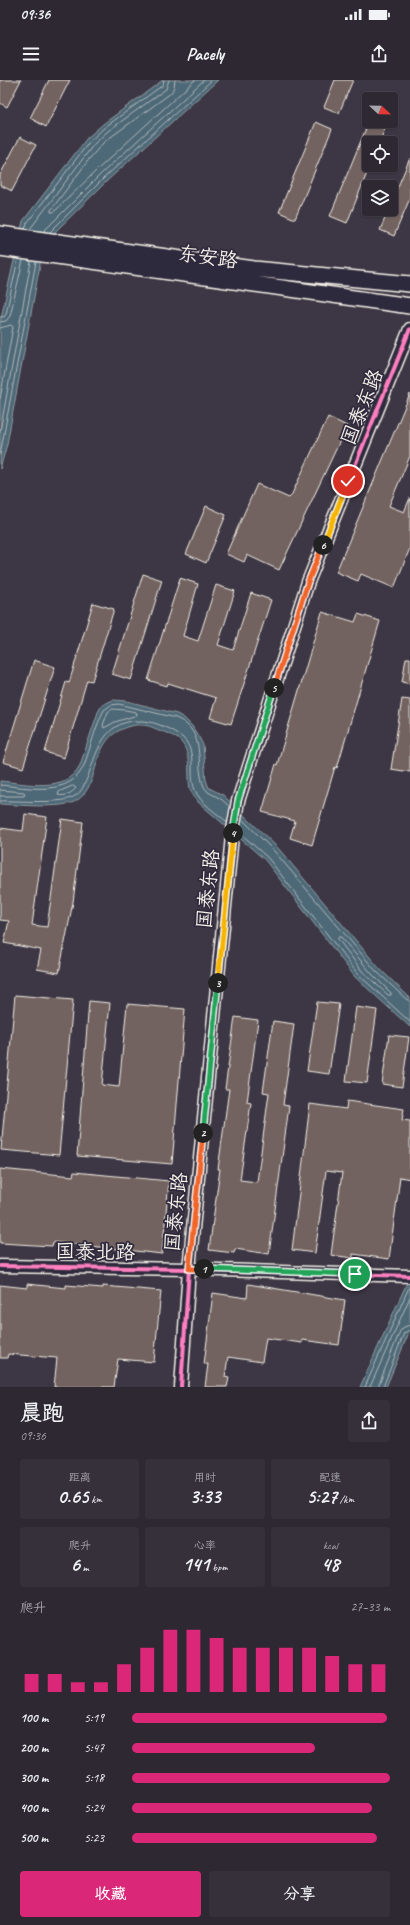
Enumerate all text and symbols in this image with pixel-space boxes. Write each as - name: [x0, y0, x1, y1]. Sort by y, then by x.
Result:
- text: 09:36: [20, 5, 50, 24]
- icon: menu: [20, 43, 42, 65]
- text: Pacely: [186, 43, 224, 65]
- icon: share: [368, 43, 390, 65]
- north arrow: [362, 92, 398, 128]
- map controls: [362, 92, 398, 216]
- button: locate: [362, 136, 398, 172]
- button: layers: [362, 180, 398, 216]
- street label: 东安路: [177, 240, 240, 274]
- street label: 国泰东路: [335, 364, 389, 449]
- pin: [331, 464, 365, 498]
- icon: check: [337, 470, 359, 492]
- pin: 6: [313, 535, 333, 555]
- text: 6: [320, 538, 326, 552]
- pin: 5: [264, 678, 284, 698]
- text: 5: [272, 681, 276, 695]
- pin: 4: [223, 823, 243, 843]
- text: 4: [231, 826, 235, 840]
- street label: 国泰东路: [191, 847, 225, 930]
- pin: 3: [208, 973, 228, 993]
- text: 3: [216, 976, 220, 990]
- pin: 2: [193, 1123, 213, 1143]
- text: 2: [201, 1126, 205, 1140]
- street label: 国泰东路: [159, 1170, 193, 1253]
- street label: 国泰北路: [55, 1239, 136, 1265]
- pin: [338, 1257, 372, 1291]
- pin: 1: [194, 1259, 214, 1279]
- text: 1: [202, 1262, 206, 1276]
- icon: arrive: [344, 1263, 366, 1285]
- text: 晨跑: [20, 1399, 64, 1427]
- button: share: [348, 1400, 390, 1442]
- text: 09:36: [20, 1428, 46, 1444]
- text: 距离: [69, 1470, 91, 1484]
- text: 用时: [194, 1470, 216, 1484]
- text: 配速: [319, 1470, 341, 1484]
- text: 0.65: [57, 1484, 88, 1509]
- text: 3:33: [190, 1484, 220, 1509]
- text: 5:27: [307, 1484, 337, 1509]
- text: km: [88, 1492, 102, 1506]
- text: /km: [337, 1492, 354, 1506]
- text: 爬升: [69, 1538, 91, 1552]
- text: 心率: [194, 1538, 216, 1552]
- text: kcal: [323, 1538, 338, 1552]
- text: 6: [71, 1552, 80, 1577]
- text: 141: [183, 1552, 210, 1577]
- text: 48: [321, 1552, 339, 1577]
- text: m: [80, 1560, 89, 1574]
- text: bpm: [210, 1560, 227, 1574]
- text: 27–33 m: [350, 1599, 390, 1615]
- text: 爬升: [20, 1600, 46, 1616]
- text: 100 m: [20, 1710, 48, 1726]
- text: 5:19: [84, 1710, 104, 1726]
- text: 200 m: [20, 1740, 48, 1756]
- text: 5:47: [84, 1740, 104, 1756]
- text: 300 m: [20, 1770, 48, 1786]
- text: 5:18: [84, 1770, 104, 1786]
- text: 400 m: [20, 1800, 48, 1816]
- text: 5:24: [84, 1800, 104, 1816]
- text: 500 m: [20, 1830, 48, 1846]
- text: 5:23: [84, 1830, 104, 1846]
- button: 收藏: [20, 1871, 201, 1917]
- button: 分享: [209, 1871, 390, 1917]

